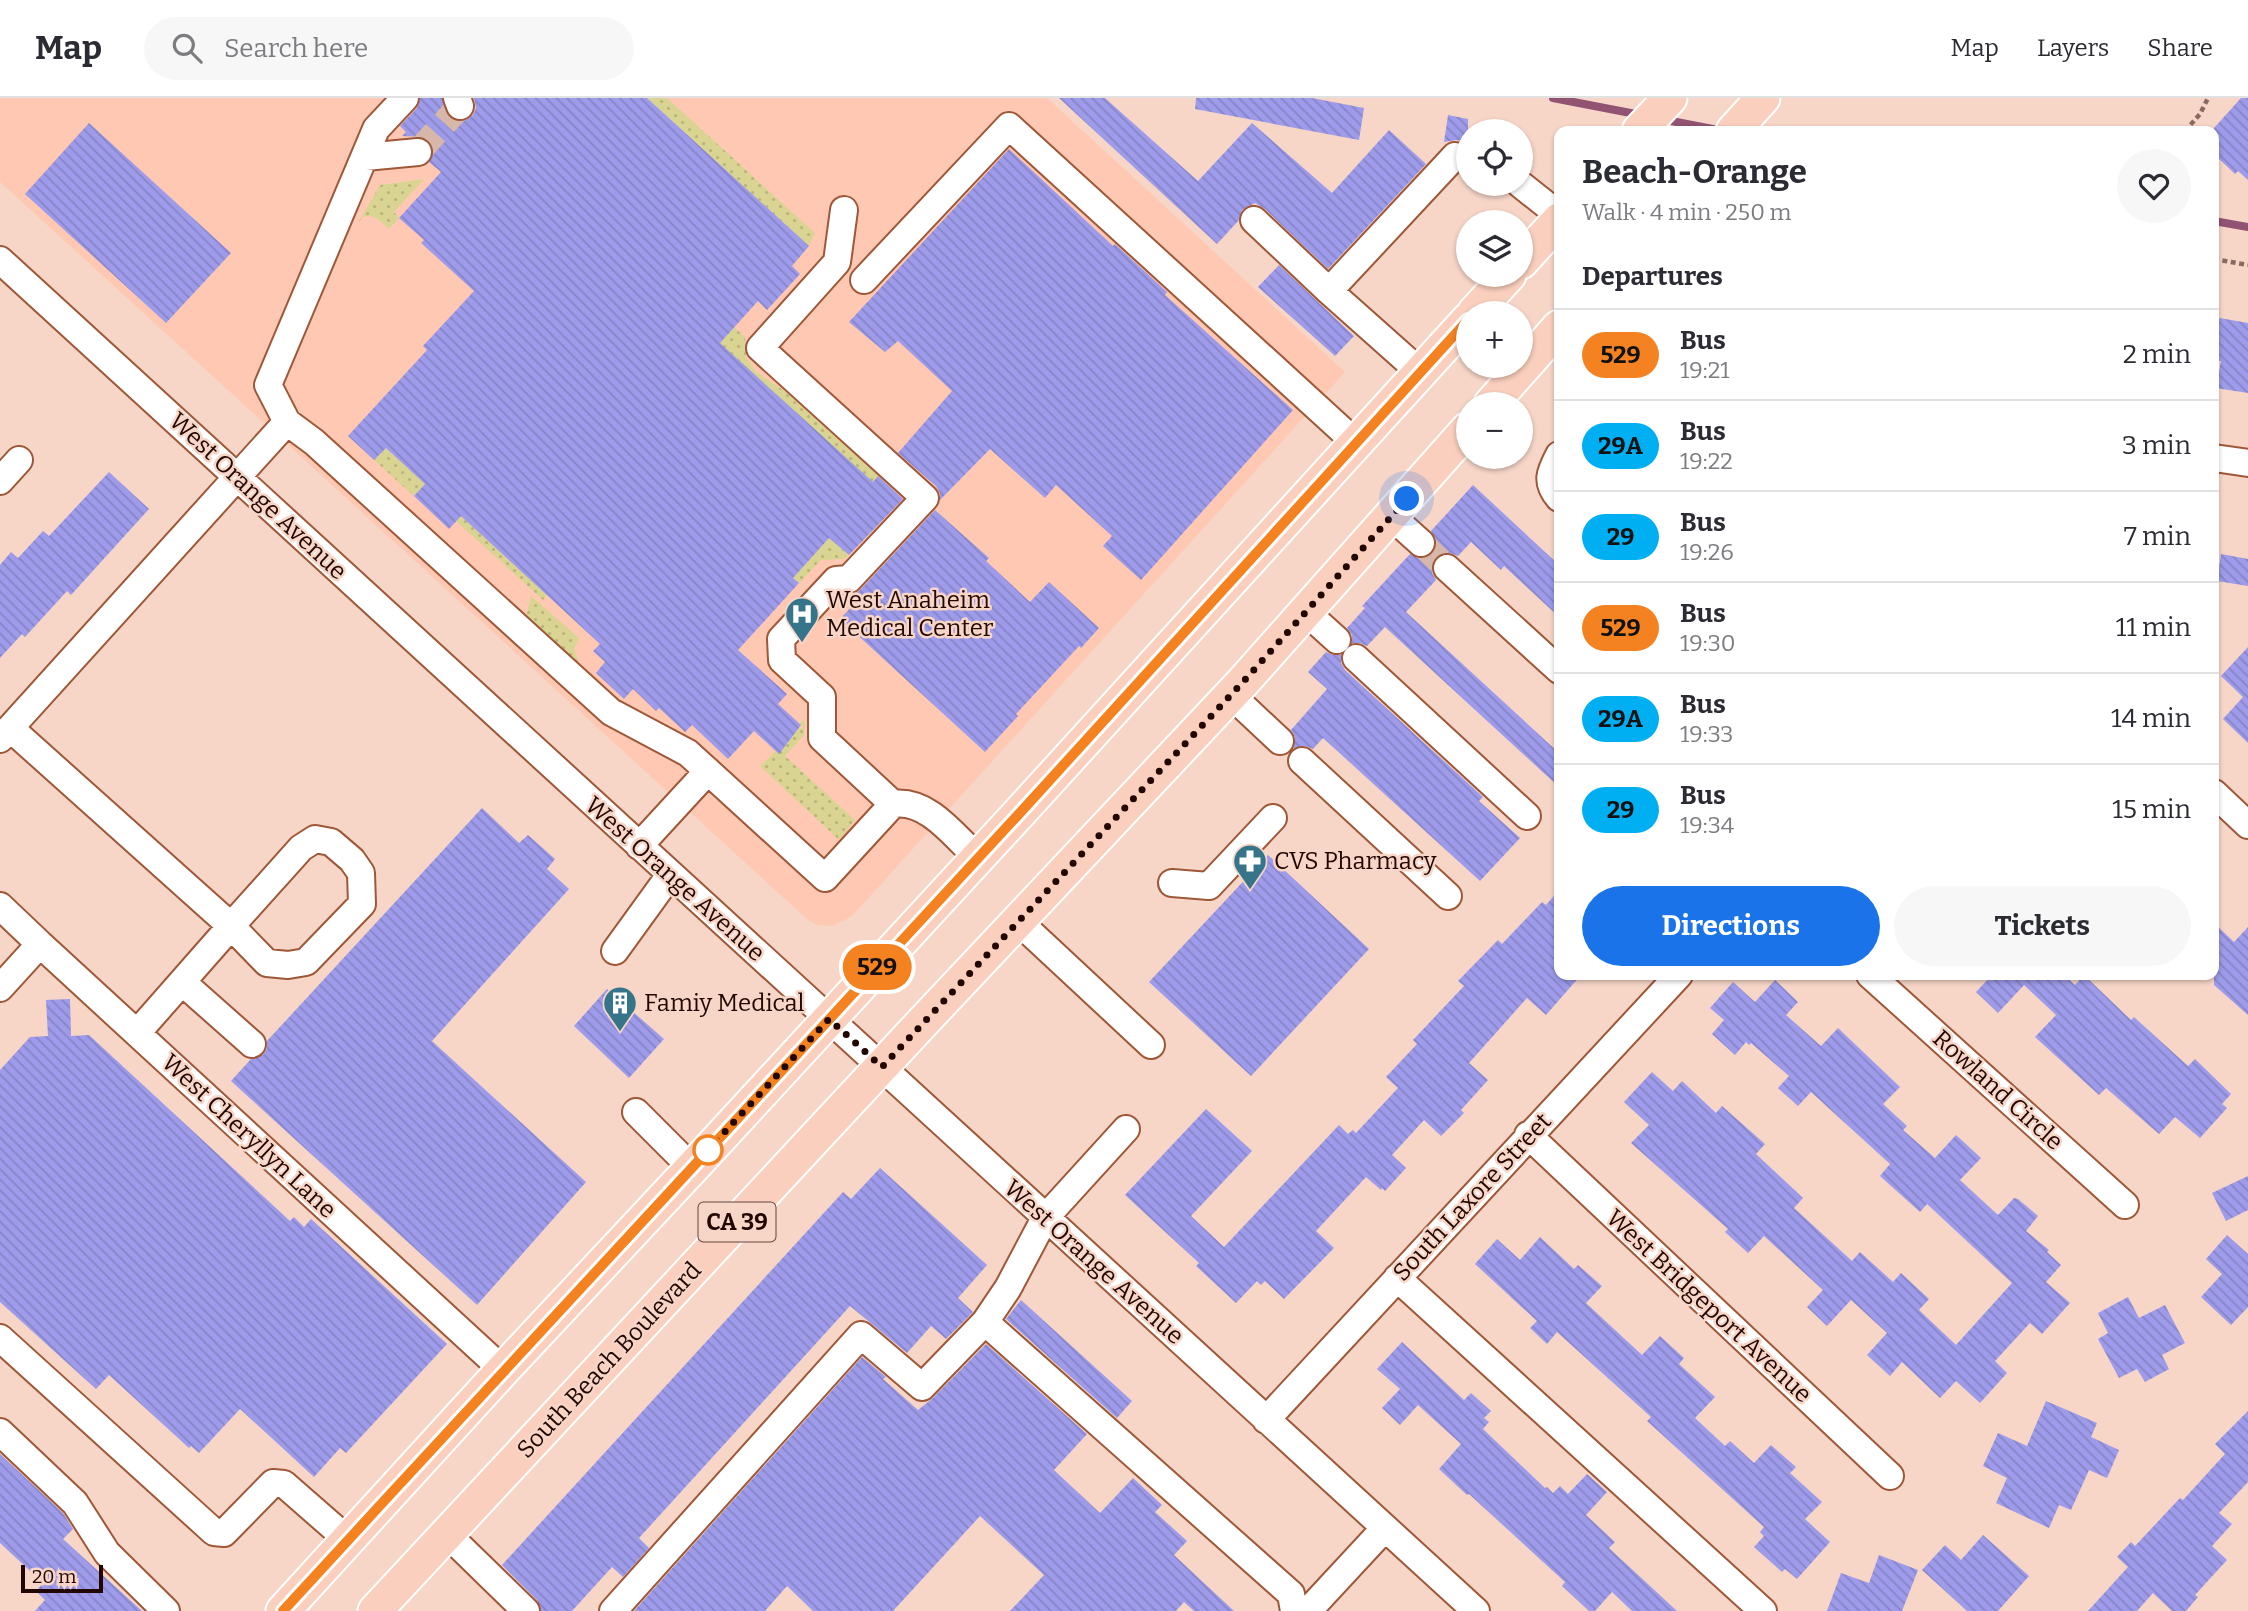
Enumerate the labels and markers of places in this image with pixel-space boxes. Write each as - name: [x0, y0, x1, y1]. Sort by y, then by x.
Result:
- place label: West Anaheim Medical Center: [826, 586, 994, 642]
- hospital icon: West Anaheim Medical Center: [783, 595, 821, 644]
- pharmacy icon: CVS Pharmacy: [1231, 842, 1269, 891]
- place label: CVS Pharmacy: [1274, 847, 1437, 875]
- building icon: Famiy Medical: [601, 984, 639, 1033]
- place label: Famiy Medical: [644, 989, 805, 1017]
- unlabelled marker: [693, 1135, 723, 1165]

